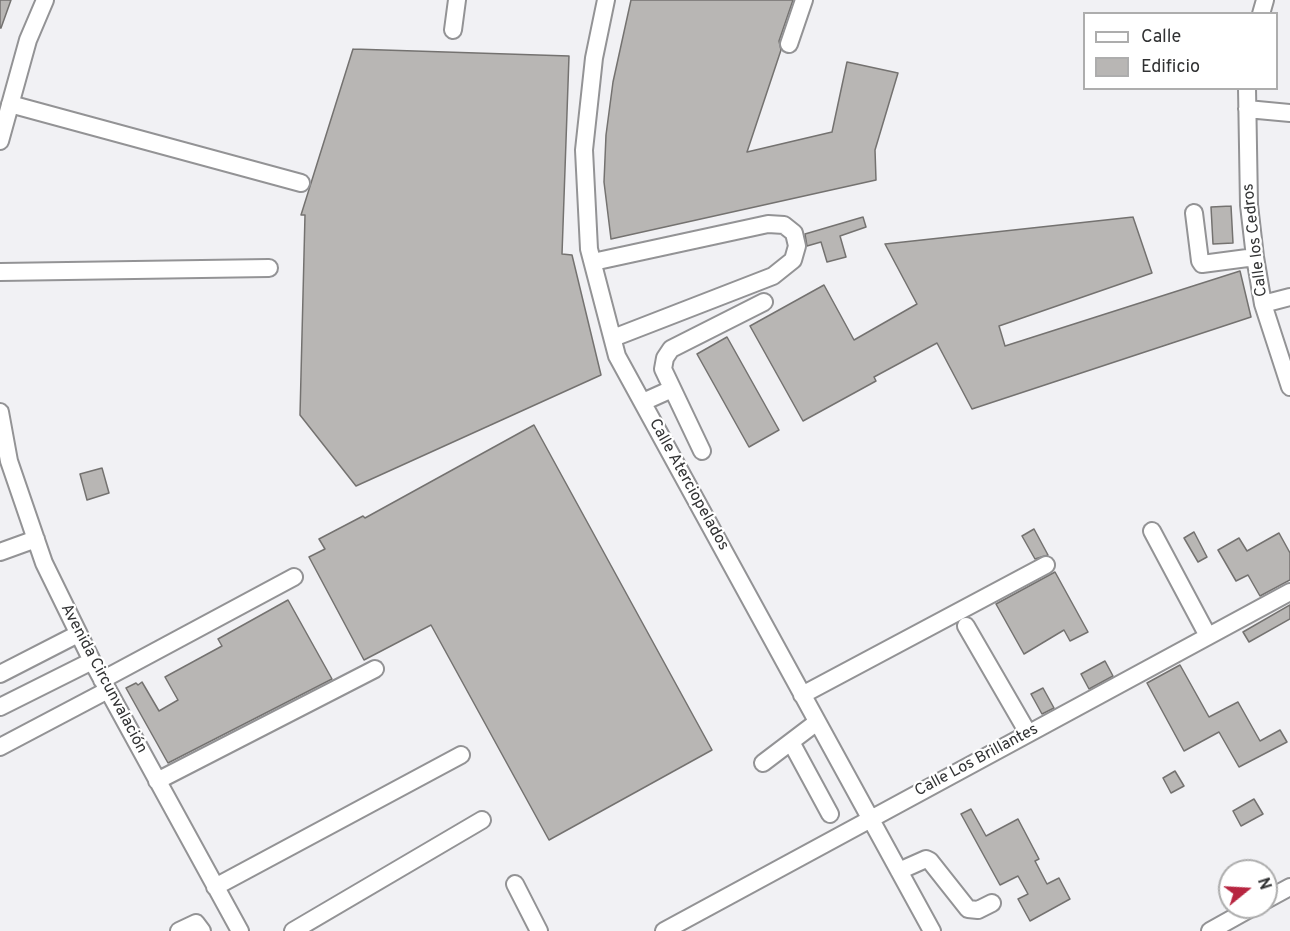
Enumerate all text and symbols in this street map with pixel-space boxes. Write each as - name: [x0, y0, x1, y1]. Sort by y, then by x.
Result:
- legend: [1083, 12, 1278, 90]
- text: Calle: [1141, 26, 1181, 49]
- text: Edificio: [1141, 56, 1200, 79]
- street label: Calle los Cedros: [1240, 182, 1272, 298]
- street label: Calle Aterciopelados: [644, 416, 732, 554]
- street label: Avenida Circunvalación: [55, 601, 151, 757]
- street label: Calle Los Brillantes: [912, 720, 1042, 802]
- north arrow: [1218, 859, 1278, 919]
- text: N: [1252, 875, 1275, 893]

